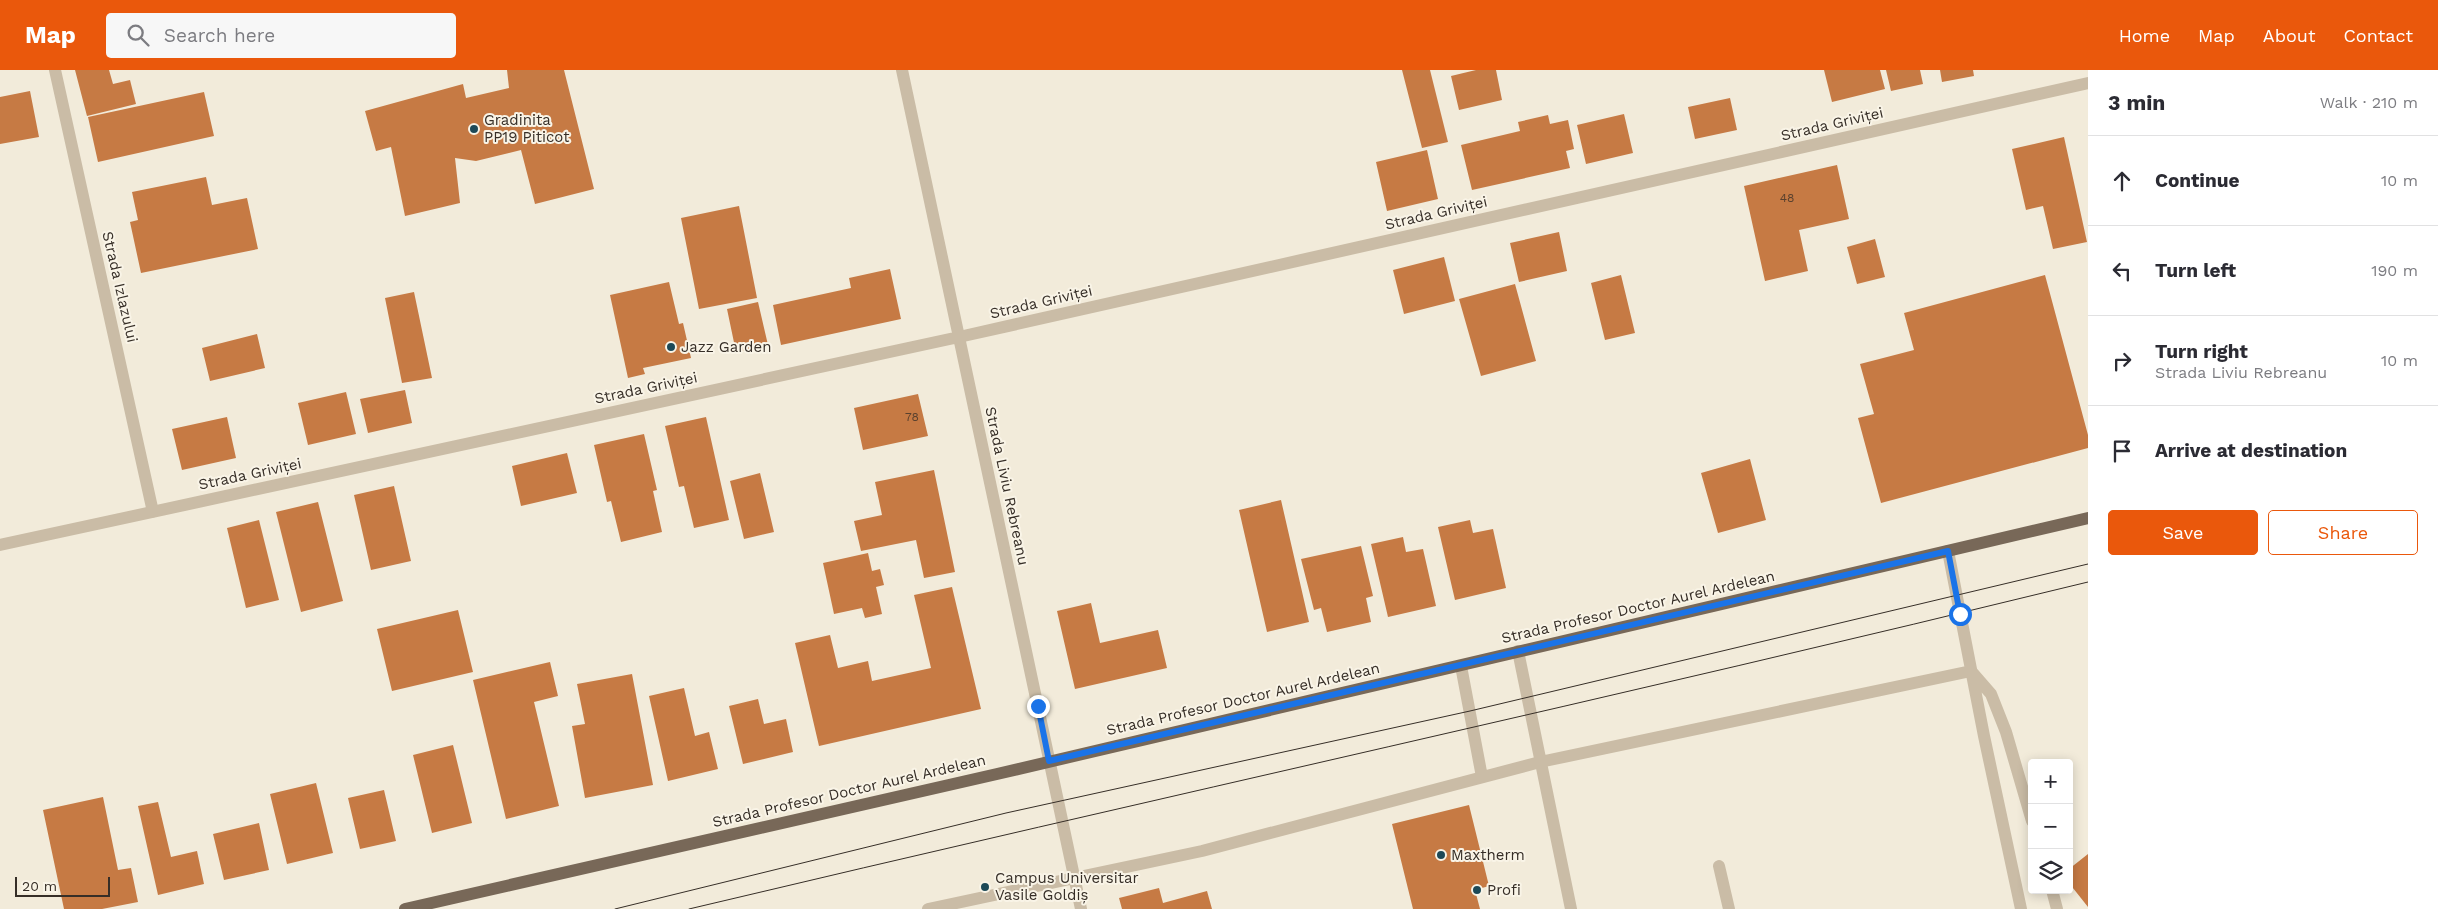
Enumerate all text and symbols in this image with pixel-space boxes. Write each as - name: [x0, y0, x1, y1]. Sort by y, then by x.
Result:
- search box: [106, 13, 456, 58]
- text: Map: [25, 21, 76, 49]
- icon: search: [124, 21, 152, 49]
- text: Search here: [164, 24, 275, 47]
- text: Home: [2119, 25, 2170, 46]
- text: Map: [2198, 25, 2235, 46]
- text: About: [2263, 25, 2315, 46]
- text: Contact: [2343, 25, 2413, 46]
- text: 3 min: [2108, 90, 2165, 115]
- text: Walk · 210 m: [2320, 93, 2418, 112]
- street label: Strada Griviței: [1779, 103, 1885, 145]
- place label: Gradinita PP19 Piticot: [484, 111, 570, 146]
- marker: Gradinita PP19 Piticot: [468, 123, 480, 135]
- icon: ahead: [2108, 167, 2136, 195]
- text: Continue: [2155, 169, 2239, 192]
- text: 10 m: [2381, 171, 2418, 190]
- house number: 48: [1780, 191, 1794, 205]
- street label: Strada Griviței: [1383, 192, 1489, 234]
- street label: Strada Izlazului: [98, 230, 142, 344]
- icon: left: [2108, 257, 2136, 285]
- text: Turn left: [2155, 259, 2236, 282]
- text: 190 m: [2371, 261, 2418, 280]
- street label: Strada Griviței: [988, 281, 1094, 323]
- place label: Jazz Garden: [681, 338, 771, 356]
- text: Turn right: [2155, 340, 2248, 363]
- marker: Jazz Garden: [665, 341, 677, 353]
- icon: right: [2108, 347, 2136, 375]
- text: 10 m: [2381, 351, 2418, 370]
- text: Strada Liviu Rebreanu: [2155, 363, 2327, 382]
- street label: Strada Griviței: [593, 368, 699, 408]
- street label: Strada Liviu Rebreanu: [981, 405, 1033, 567]
- house number: 78: [905, 410, 919, 424]
- icon: arrive: [2108, 437, 2136, 465]
- text: Arrive at destination: [2155, 439, 2347, 462]
- street label: Strada Griviței: [197, 454, 303, 494]
- button: Save: [2108, 510, 2258, 555]
- button: Share: [2268, 510, 2418, 555]
- street label: Strada Profesor Doctor Aurel Ardelean: [1500, 567, 1776, 647]
- route start: [1949, 603, 1972, 626]
- street label: Strada Profesor Doctor Aurel Ardelean: [1105, 659, 1381, 739]
- route end: [1027, 695, 1050, 718]
- street label: Strada Profesor Doctor Aurel Ardelean: [711, 751, 987, 831]
- map controls: [2028, 759, 2073, 894]
- button: +: [2028, 759, 2073, 804]
- button: −: [2028, 804, 2073, 849]
- place label: Maxtherm: [1451, 846, 1525, 864]
- marker: Maxtherm: [1435, 849, 1447, 861]
- button: layers: [2028, 849, 2073, 894]
- place label: Campus Universitar Vasile Goldiș: [995, 869, 1139, 904]
- scale bar: [15, 874, 110, 897]
- text: 20 m: [22, 878, 57, 894]
- marker: Campus Universitar Vasile Goldiș: [979, 881, 991, 893]
- place label: Profi: [1487, 881, 1521, 899]
- marker: Profi: [1471, 884, 1483, 896]

